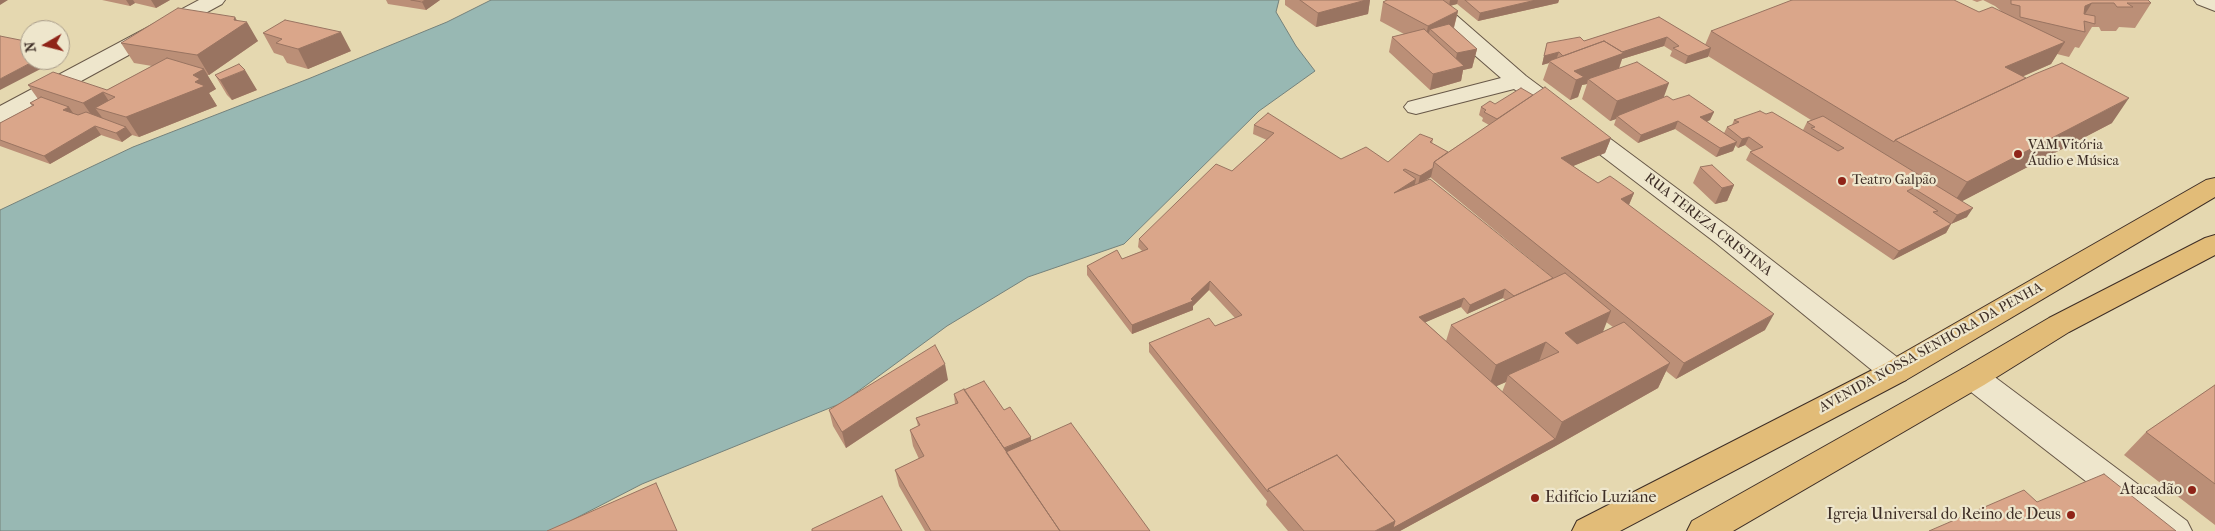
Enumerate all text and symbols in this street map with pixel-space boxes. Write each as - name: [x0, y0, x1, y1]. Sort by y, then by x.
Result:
- north arrow: [20, 20, 70, 70]
- text: N: [21, 41, 40, 53]
- place label: VAM Vitória Áudio e Música: [2028, 138, 2119, 170]
- marker: VAM Vitória Áudio e Música: [2012, 148, 2024, 160]
- street label: RUA TEREZA CRISTINA: [1641, 170, 1775, 280]
- place label: Teatro Galpão: [1852, 173, 1936, 189]
- marker: Teatro Galpão: [1836, 175, 1848, 187]
- street label: AVENIDA NOSSA SENHORA DA PENHA: [1816, 279, 2046, 417]
- place label: Atacadão: [2120, 480, 2182, 500]
- marker: Atacadão: [2186, 484, 2198, 496]
- place label: Edifício Luziane: [1545, 488, 1656, 508]
- marker: Edifício Luziane: [1529, 492, 1541, 504]
- place label: Igreja Universal do Reino de Deus: [1827, 505, 2061, 525]
- marker: Igreja Universal do Reino de Deus: [2065, 509, 2077, 521]

